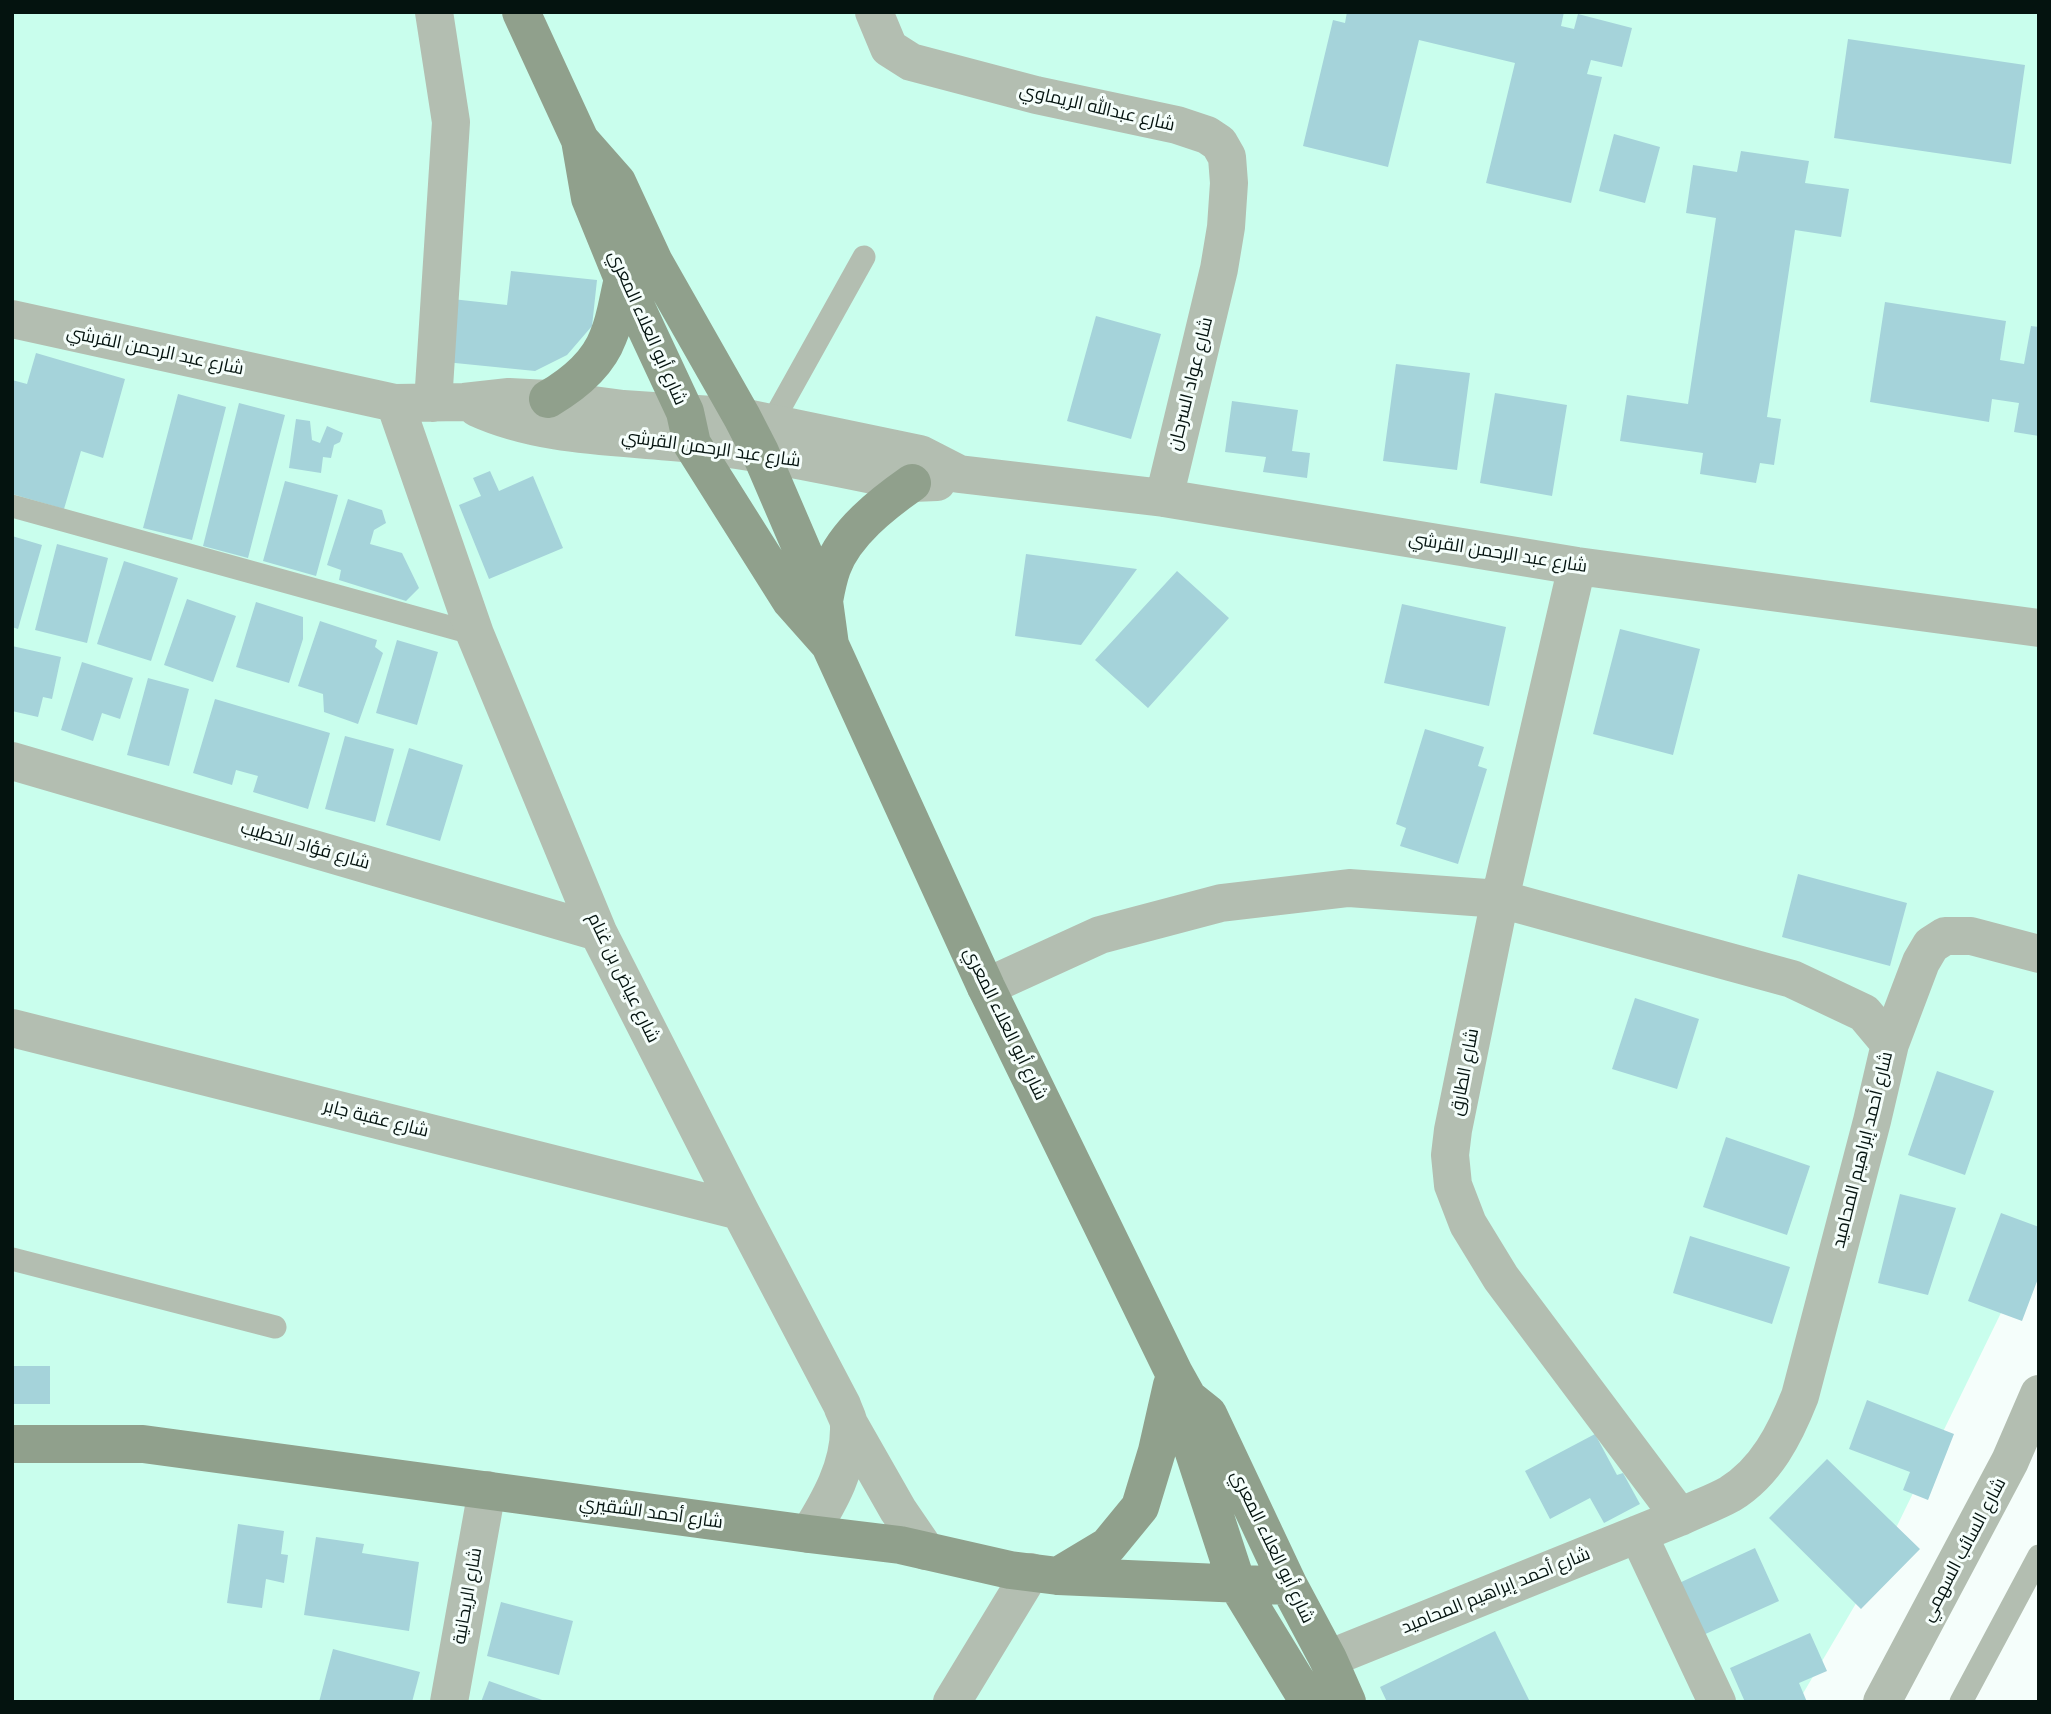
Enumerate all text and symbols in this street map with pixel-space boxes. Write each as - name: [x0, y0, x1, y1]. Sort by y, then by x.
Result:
- street label: شارع عبدالله الريماوي: [1017, 80, 1177, 136]
- street label: شارع أبو العلاء المعري: [603, 247, 691, 409]
- street label: شارع عواد السرحان: [1164, 315, 1218, 453]
- street label: شارع عبد الرحمن القرشي: [65, 322, 245, 380]
- street label: شارع عبد الرحمن القرشي: [620, 426, 802, 472]
- street label: شارع عبد الرحمن القرشي: [1407, 528, 1589, 578]
- street label: شارع فؤاد الخطيب: [238, 817, 372, 875]
- street label: شارع عياض بن غنام: [582, 910, 664, 1046]
- street label: شارع أبو العلاء المعري: [959, 944, 1051, 1104]
- street label: شارع الطارق: [1446, 1027, 1484, 1117]
- street label: شارع أحمد إبراهيم المحاميد: [1828, 1050, 1898, 1250]
- street label: شارع عقبة جابر: [321, 1095, 431, 1143]
- street label: شارع أبو العلاء المعري: [1226, 1467, 1318, 1627]
- street label: شارع السائب السهمي: [1917, 1474, 2011, 1626]
- street label: شارع أحمد الشقيري: [578, 1492, 724, 1534]
- street label: شارع أحمد إبراهيم المحاميد: [1398, 1543, 1594, 1639]
- street label: شارع الريحانية: [449, 1546, 487, 1646]

